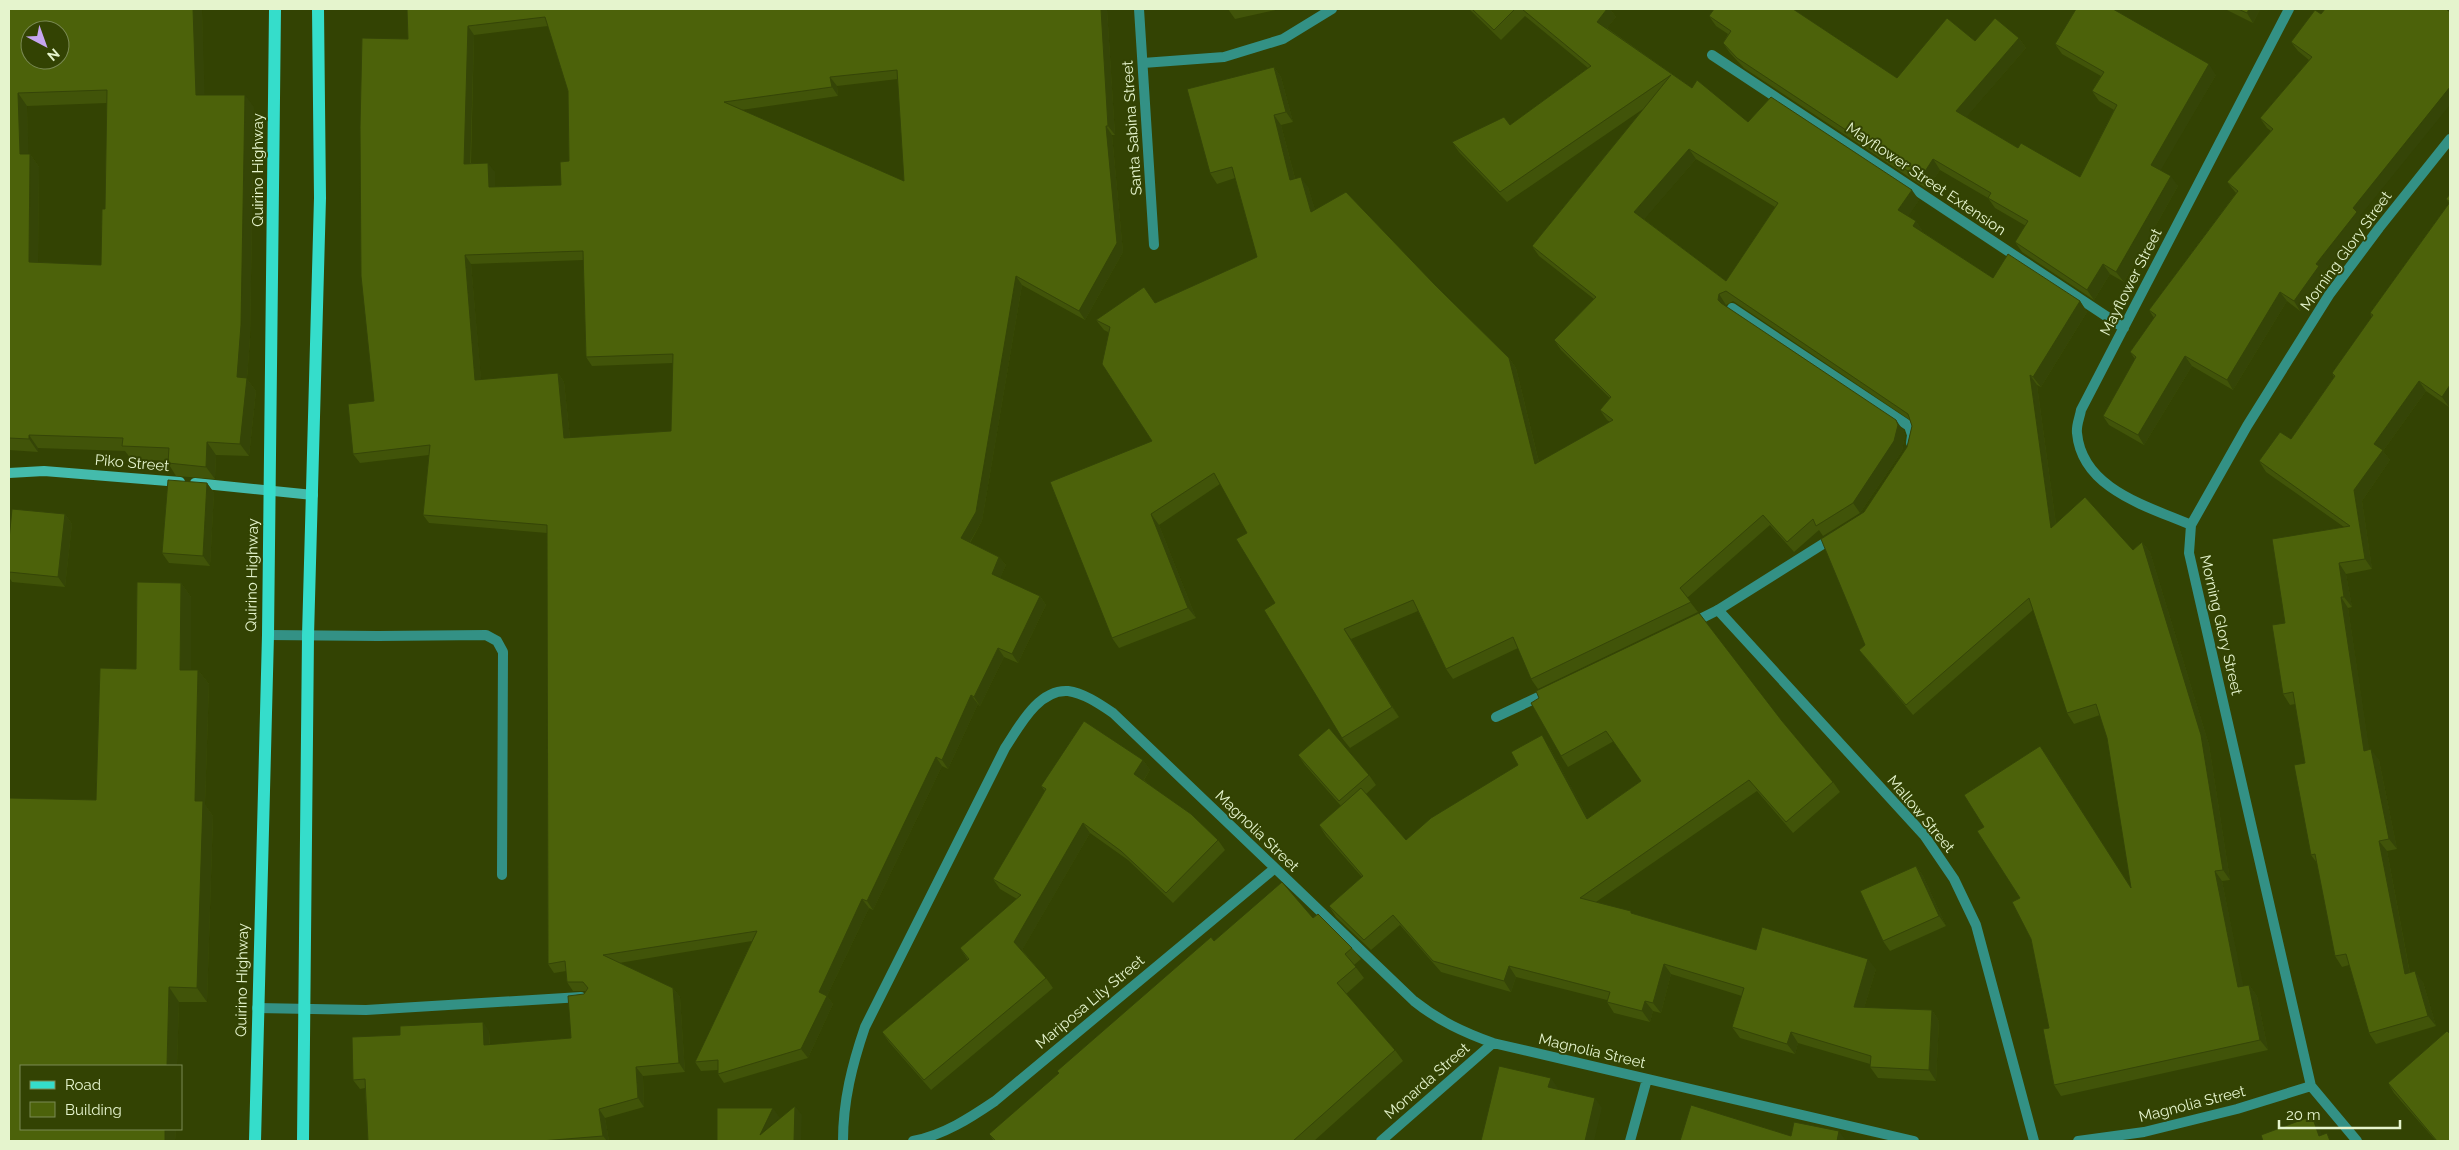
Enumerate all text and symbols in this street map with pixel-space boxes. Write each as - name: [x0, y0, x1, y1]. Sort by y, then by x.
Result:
- north arrow: [20, 20, 70, 70]
- text: N: [44, 45, 63, 64]
- street label: Santa Sabina Street: [1118, 60, 1146, 196]
- street label: Quirino Highway: [249, 113, 267, 227]
- street label: Mayflower Street Extension: [1843, 119, 2009, 239]
- street label: Morning Glory Street: [2297, 188, 2395, 314]
- street label: Mayflower Street: [2096, 226, 2166, 338]
- street label: Piko Street: [94, 451, 170, 475]
- street label: Quirino Highway: [242, 518, 262, 632]
- street label: Morning Glory Street: [2196, 553, 2246, 697]
- street label: Mallow Street: [1883, 772, 1959, 856]
- street label: Magnolia Street: [1211, 787, 1303, 875]
- street label: Quirino Highway: [232, 923, 252, 1037]
- street label: Mariposa Lily Street: [1032, 951, 1148, 1053]
- street label: Magnolia Street: [1537, 1030, 1647, 1072]
- street label: Monarda Street: [1381, 1039, 1473, 1123]
- legend: [20, 1065, 182, 1130]
- text: Road: [65, 1076, 101, 1094]
- street label: Magnolia Street: [2137, 1082, 2247, 1126]
- scale bar: [2279, 1098, 2400, 1130]
- text: Building: [65, 1101, 122, 1119]
- text: 20 m: [2286, 1106, 2321, 1124]

